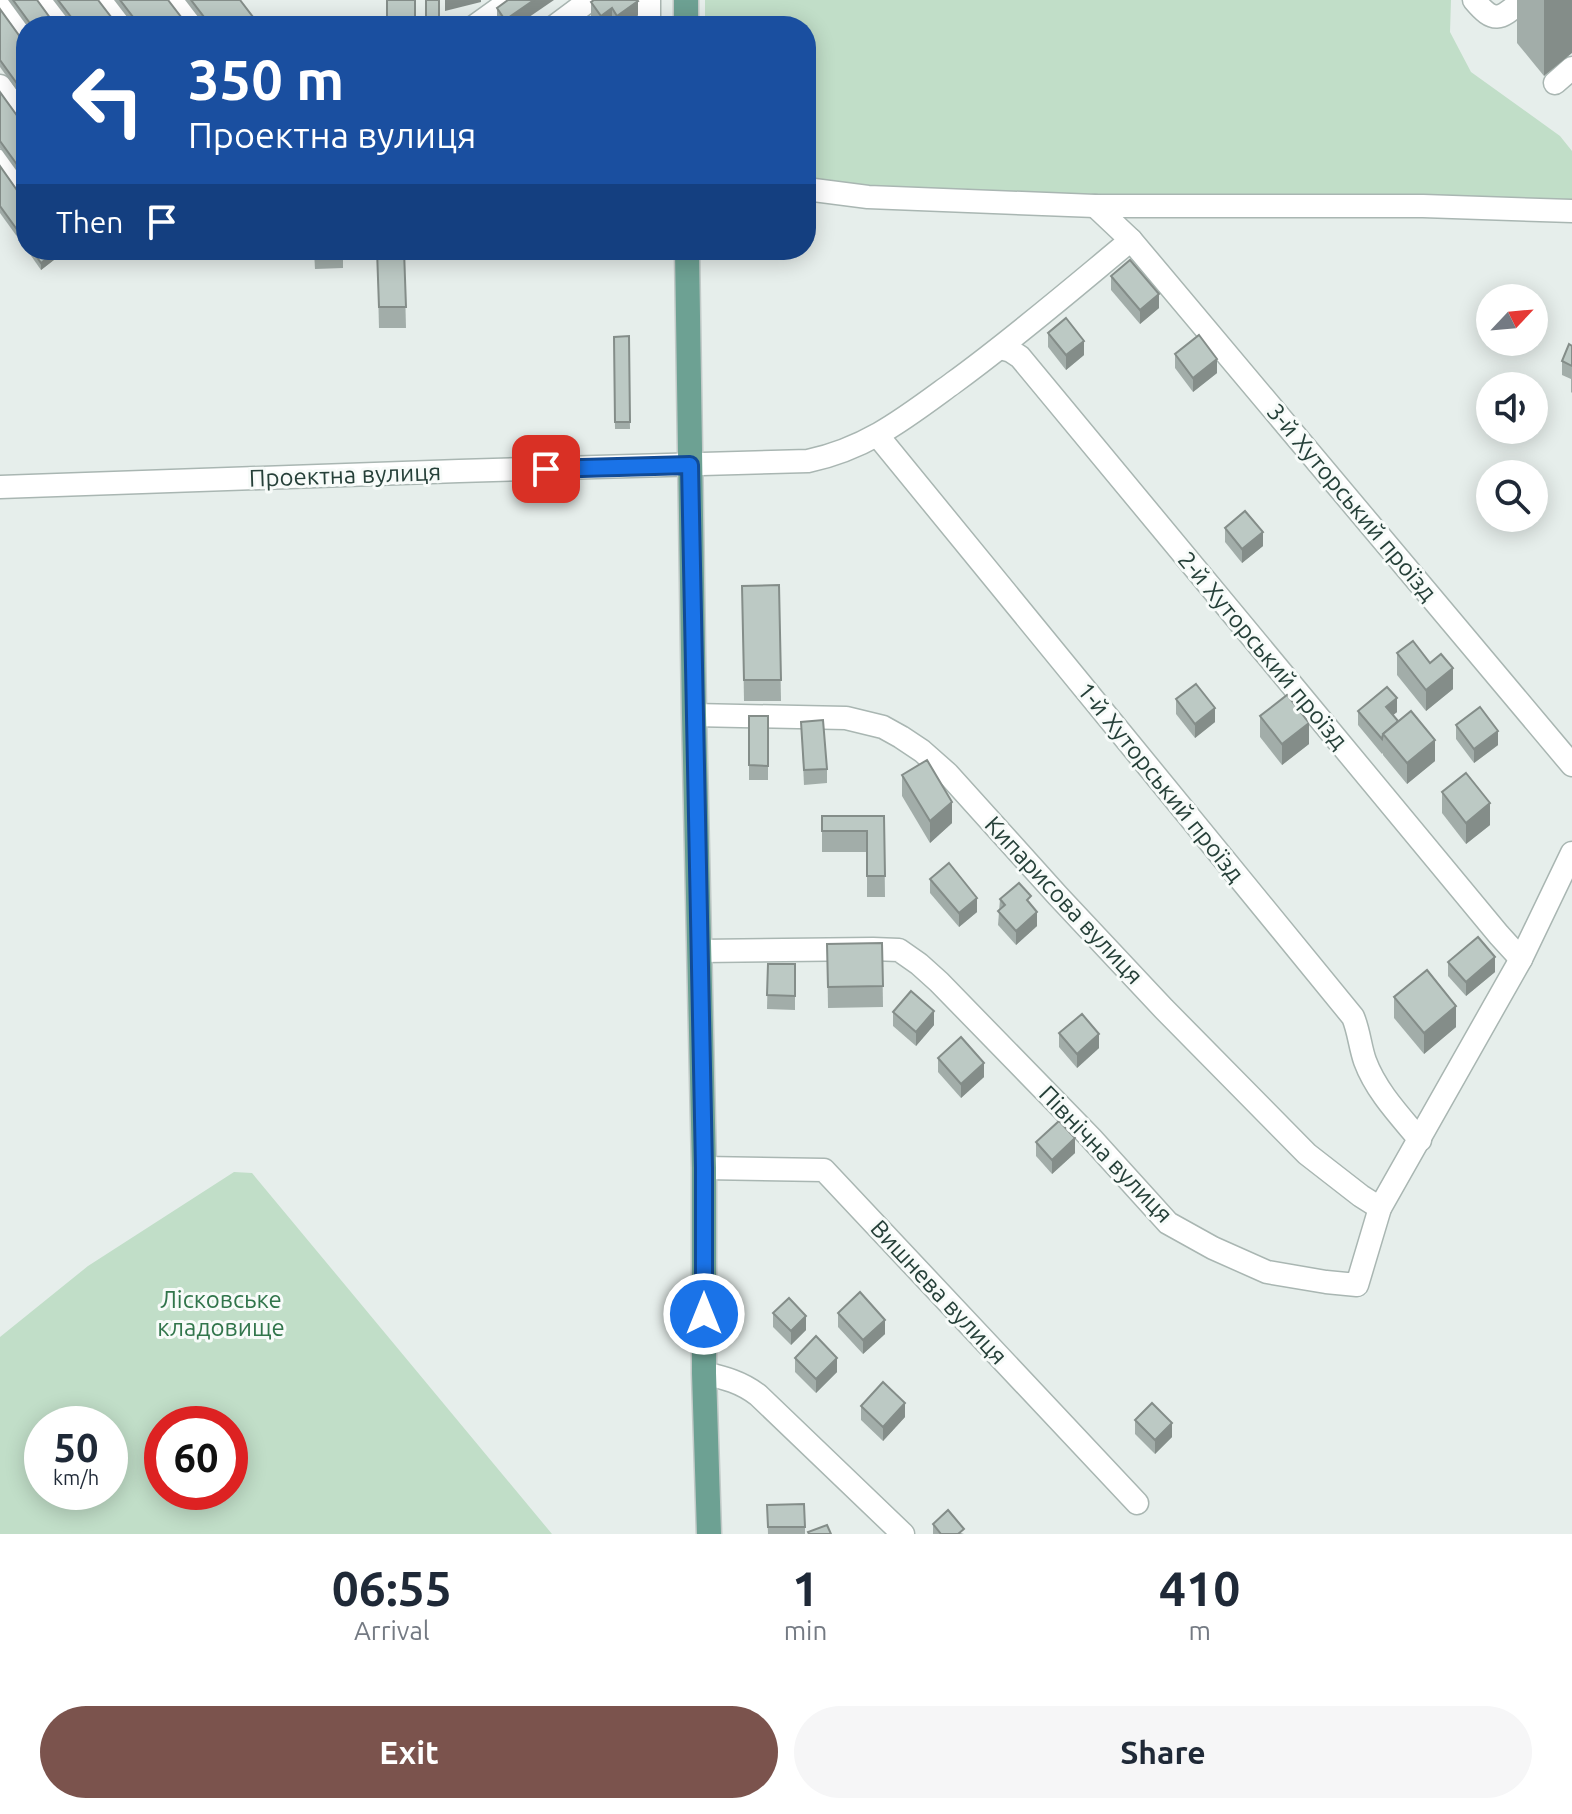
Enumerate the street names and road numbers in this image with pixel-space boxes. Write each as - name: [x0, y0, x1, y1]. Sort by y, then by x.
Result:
- street label: 3-й Хуторський проїзд: [1262, 398, 1442, 606]
- street label: Проектна вулиця: [248, 458, 442, 492]
- street label: 2-й Хуторський проїзд: [1173, 546, 1353, 754]
- street label: 1-й Хуторський проїзд: [1072, 677, 1250, 887]
- street label: Кипарисова вулиця: [979, 811, 1149, 989]
- street label: Північна вулиця: [1034, 1080, 1178, 1228]
- street label: Вишнева вулиця: [865, 1214, 1013, 1370]

